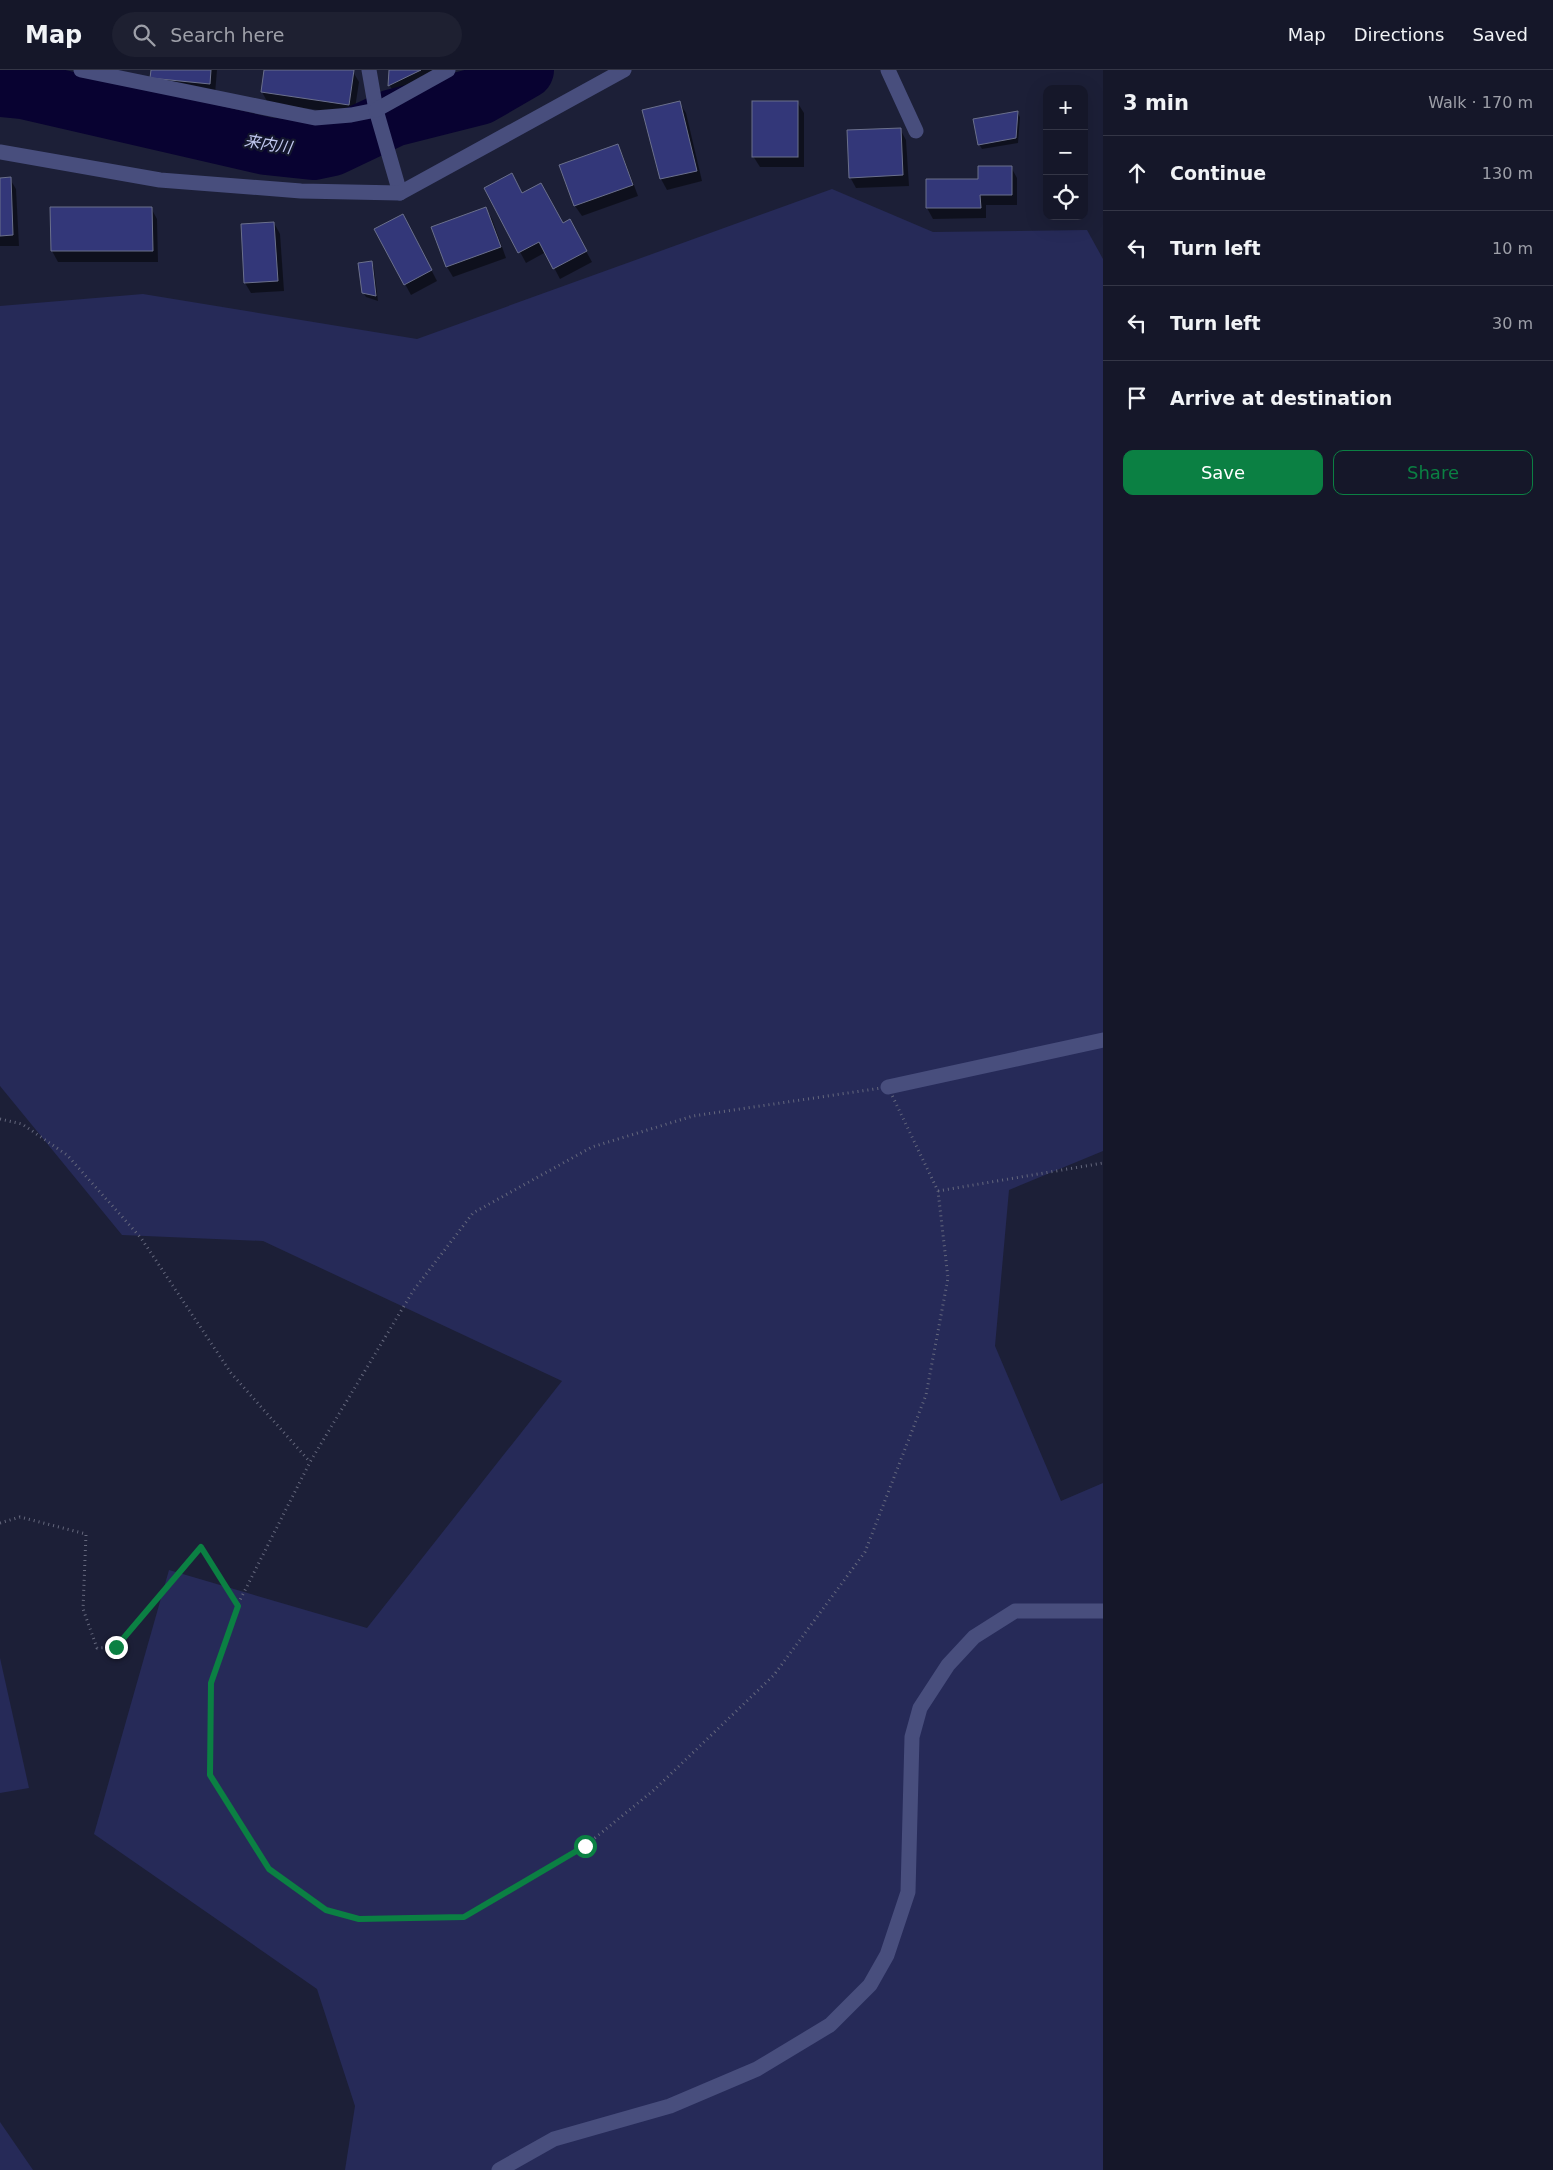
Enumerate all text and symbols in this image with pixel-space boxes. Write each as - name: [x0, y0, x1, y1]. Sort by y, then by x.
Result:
- search box: [112, 12, 462, 57]
- text: Map: [25, 21, 82, 49]
- icon: search: [130, 21, 158, 49]
- text: Search here: [170, 24, 284, 46]
- text: Map: [1288, 24, 1326, 45]
- text: Directions: [1354, 24, 1444, 45]
- text: Saved: [1472, 24, 1528, 45]
- map controls: [1043, 85, 1088, 220]
- button: +: [1043, 85, 1088, 130]
- text: 3 min: [1123, 91, 1189, 115]
- text: Walk · 170 m: [1428, 93, 1533, 112]
- button: −: [1043, 130, 1088, 175]
- water label: 来内川: [243, 131, 295, 157]
- icon: ahead: [1123, 159, 1151, 187]
- text: Continue: [1170, 162, 1266, 184]
- text: 130 m: [1482, 164, 1533, 183]
- button: locate: [1043, 175, 1088, 220]
- icon: left: [1123, 234, 1151, 262]
- text: Turn left: [1170, 237, 1261, 259]
- text: 10 m: [1492, 239, 1533, 258]
- icon: left: [1123, 309, 1151, 337]
- text: Turn left: [1170, 312, 1261, 334]
- text: 30 m: [1492, 314, 1533, 333]
- icon: arrive: [1123, 384, 1151, 412]
- text: Arrive at destination: [1170, 387, 1392, 409]
- button: Save: [1123, 450, 1323, 495]
- button: Share: [1333, 450, 1533, 495]
- route end: [105, 1636, 128, 1659]
- route start: [574, 1835, 597, 1858]

